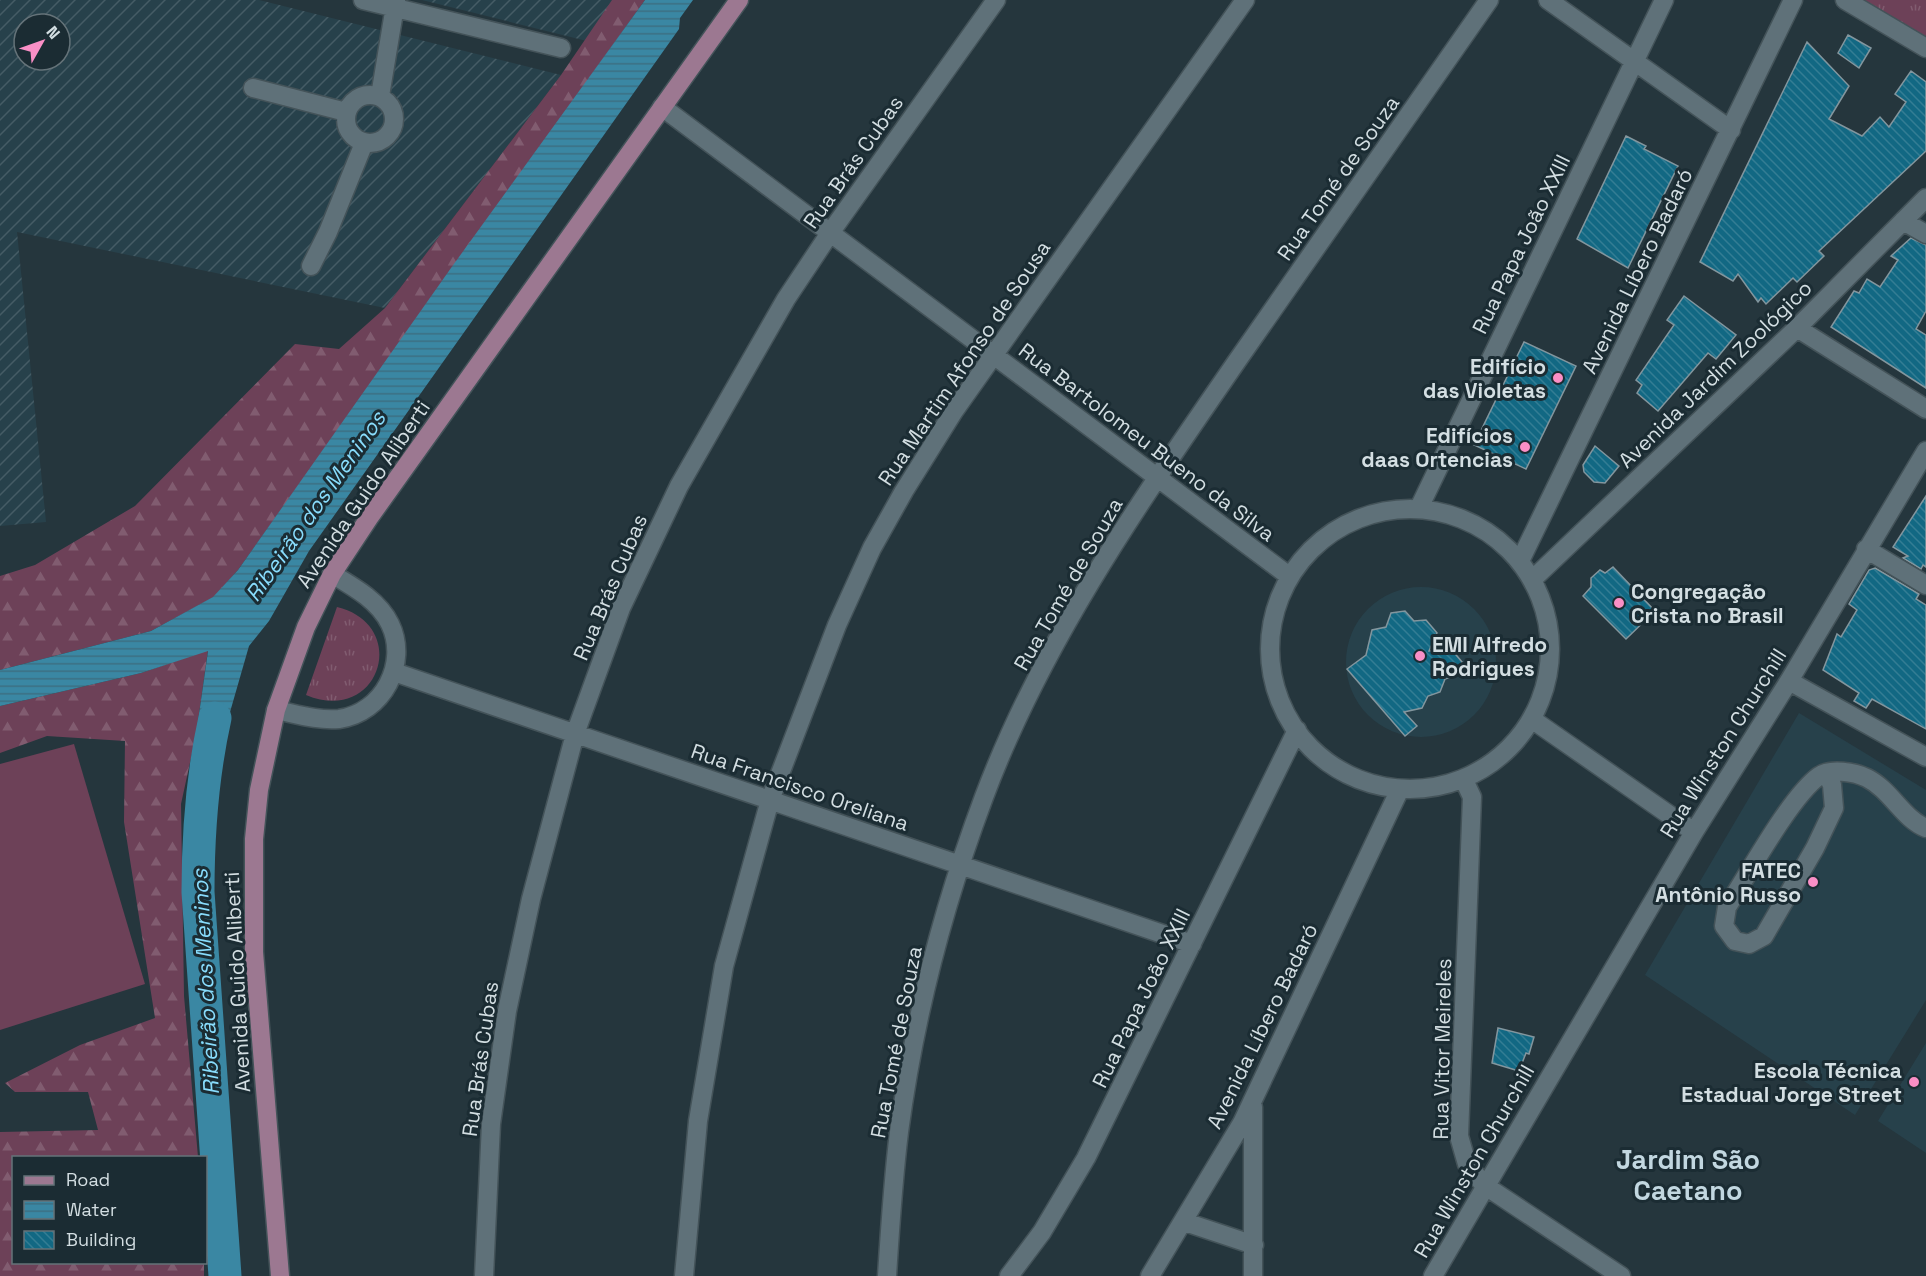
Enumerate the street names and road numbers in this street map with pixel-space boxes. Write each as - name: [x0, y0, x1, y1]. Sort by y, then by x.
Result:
- street label: Rua Brás Cubas: [797, 90, 909, 234]
- street label: Rua Tomé de Souza: [1271, 90, 1405, 266]
- street label: Rua Papa João XXIII: [1466, 150, 1576, 338]
- street label: Avenida Líbero Badaró: [1575, 164, 1699, 378]
- street label: Rua Martim Afonso de Sousa: [872, 235, 1056, 491]
- street label: Avenida Jardim Zoológico: [1612, 274, 1818, 474]
- street label: Rua Bartolomeu Bueno da Silva: [1013, 337, 1281, 547]
- street label: Avenida Guido Aliberti: [290, 395, 436, 593]
- street label: Rua Tomé de Souza: [1008, 493, 1128, 675]
- street label: Rua Brás Cubas: [567, 510, 653, 664]
- street label: Rua Winston Churchill: [1654, 643, 1792, 843]
- street label: Rua Francisco Oreliana: [688, 737, 912, 837]
- street label: Avenida Guido Aliberti: [218, 871, 256, 1093]
- street label: Rua Papa João XXIII: [1086, 904, 1196, 1092]
- street label: Avenida Líbero Badaró: [1200, 919, 1324, 1133]
- street label: Rua Tomé de Souza: [864, 944, 928, 1140]
- street label: Rua Vitor Meireles: [1427, 958, 1457, 1140]
- street label: Rua Brás Cubas: [456, 980, 504, 1138]
- street label: Rua Winston Churchill: [1408, 1060, 1540, 1262]

